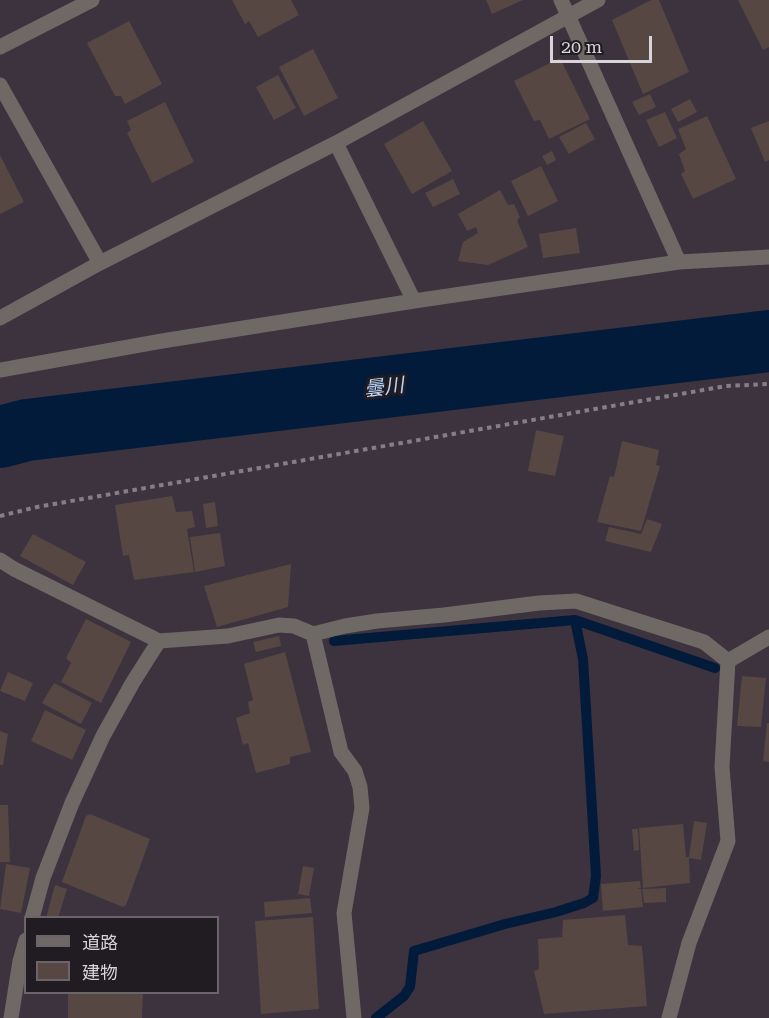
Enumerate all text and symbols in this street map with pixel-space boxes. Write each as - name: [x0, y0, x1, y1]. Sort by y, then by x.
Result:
- scale bar: [553, 24, 655, 62]
- text: 20 m: [561, 36, 602, 57]
- water label: 曇川: [363, 374, 405, 402]
- legend: [24, 916, 219, 994]
- text: 道路: [82, 932, 118, 953]
- text: 建物: [82, 962, 118, 983]

